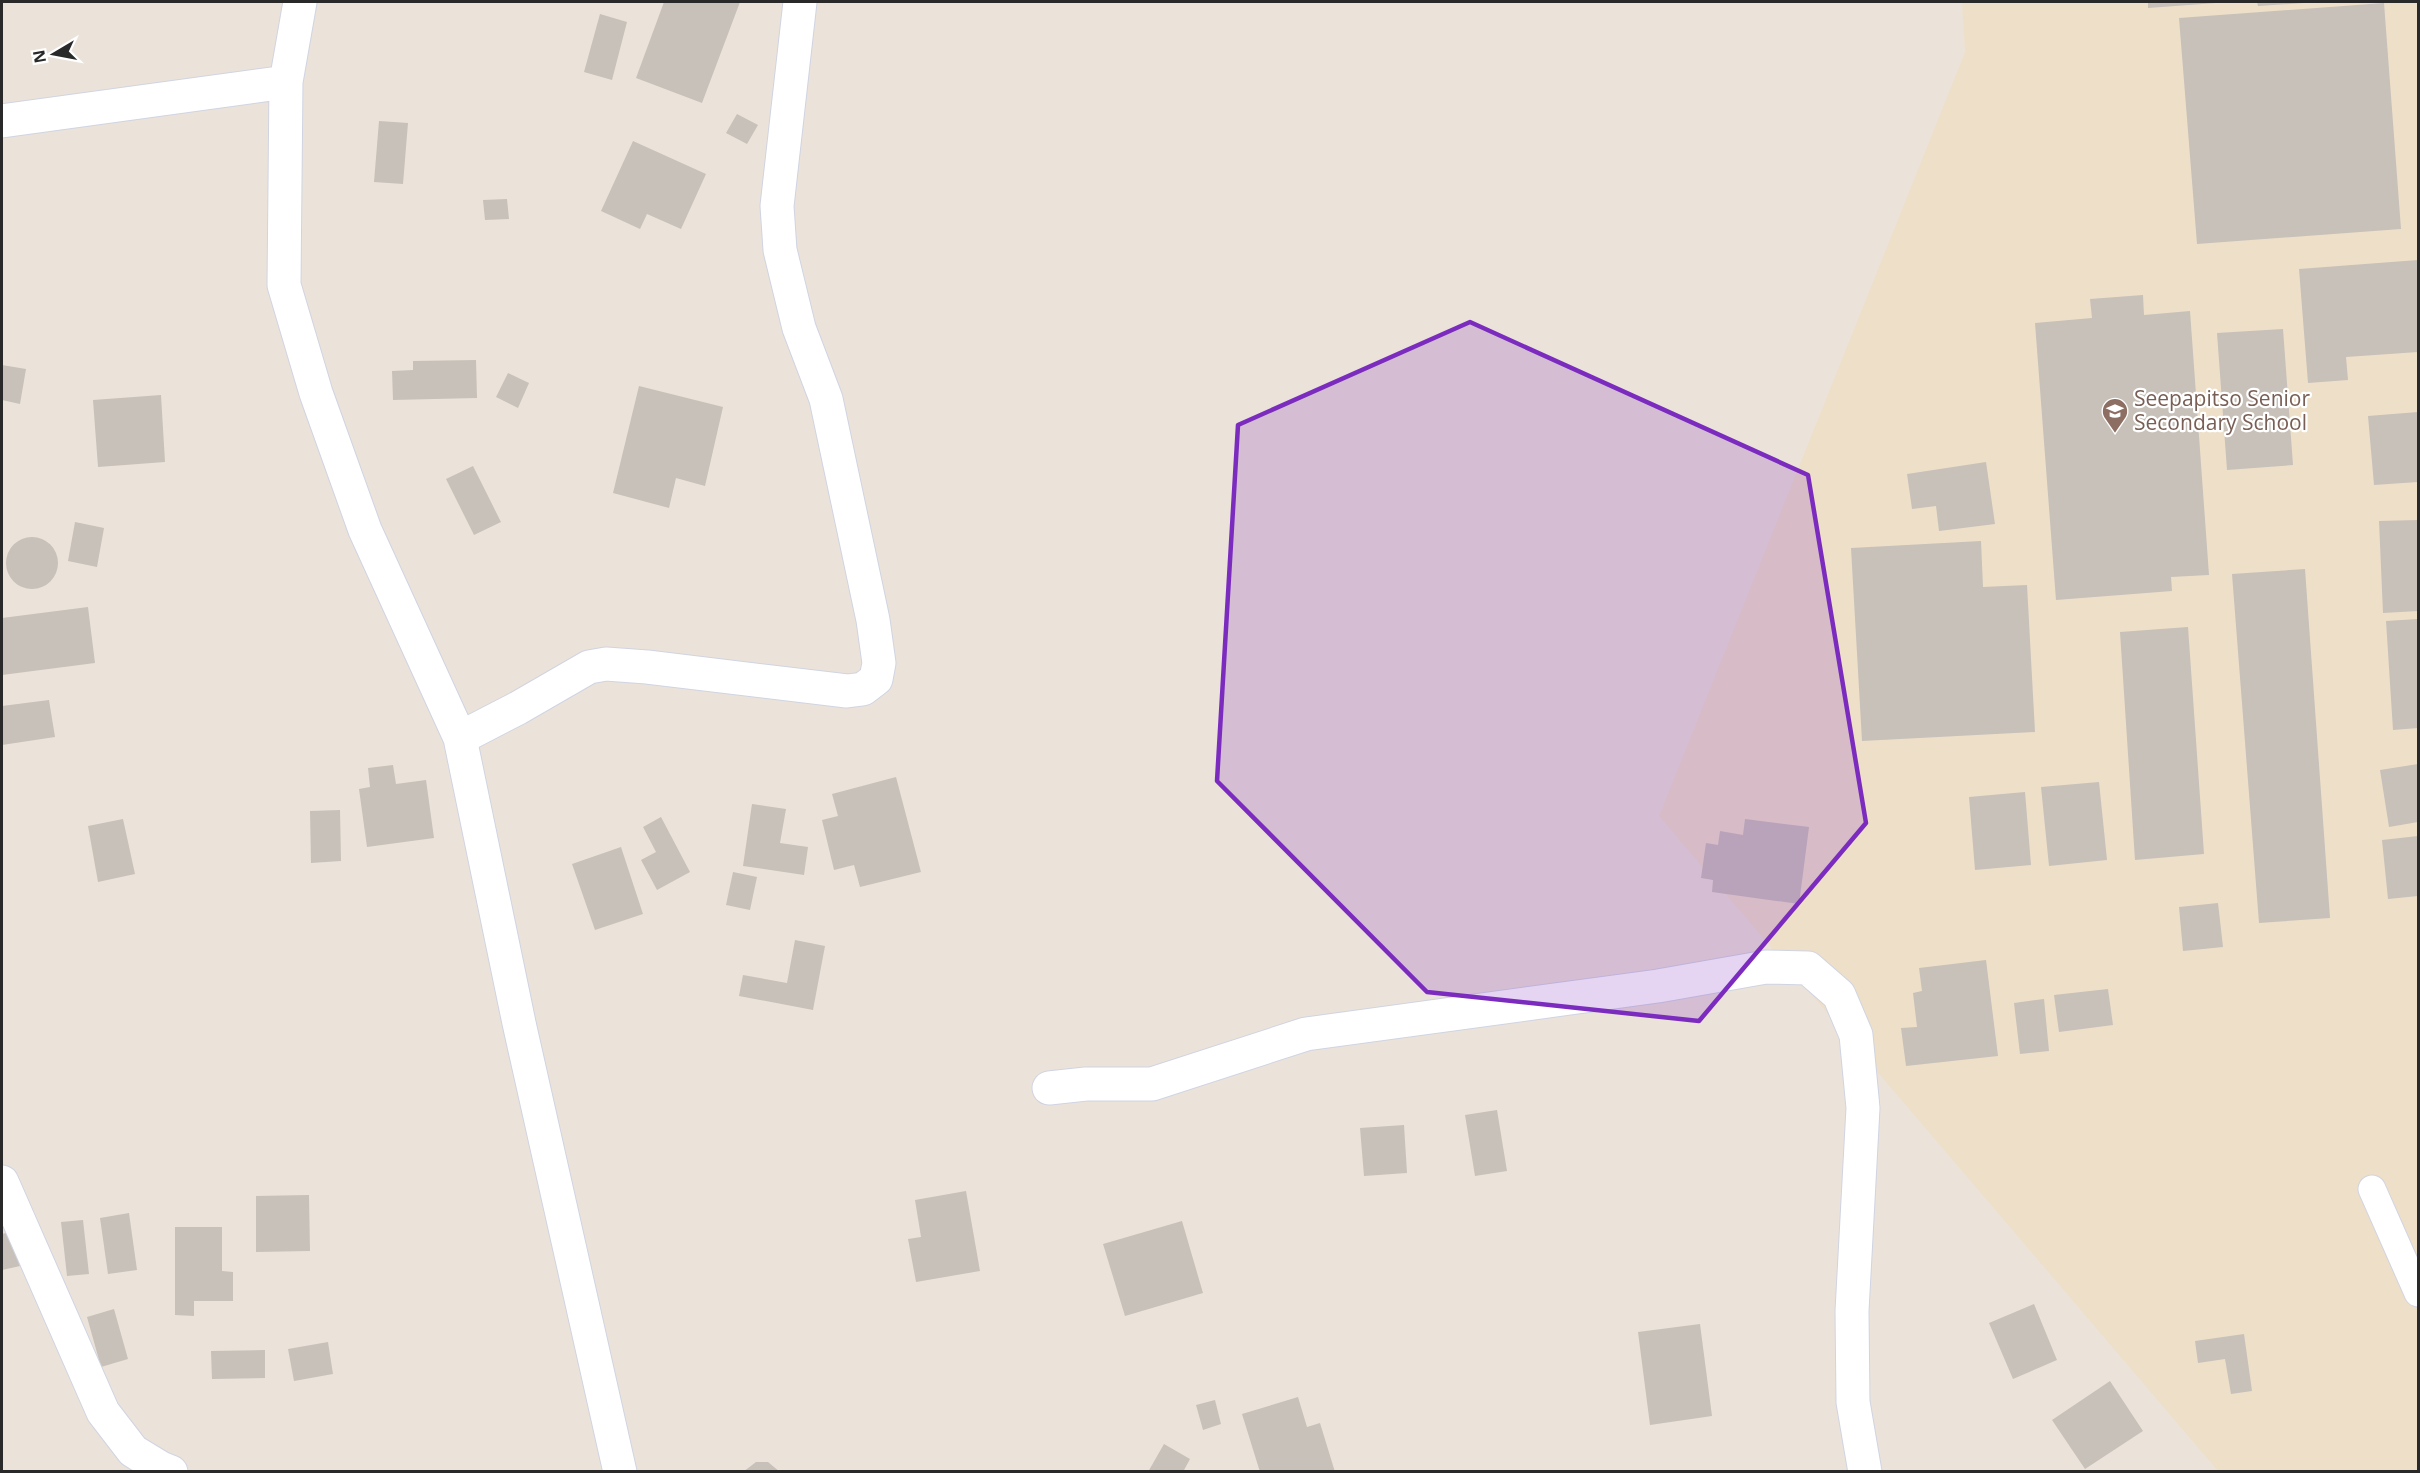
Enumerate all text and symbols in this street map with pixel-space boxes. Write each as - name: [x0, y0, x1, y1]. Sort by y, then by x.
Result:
- north arrow: [24, 24, 84, 84]
- text: N: [27, 48, 51, 65]
- place label: Seepapitso Senior Secondary School: [2134, 384, 2310, 436]
- school or university icon: Seepapitso Senior Secondary School: [2100, 396, 2130, 434]

